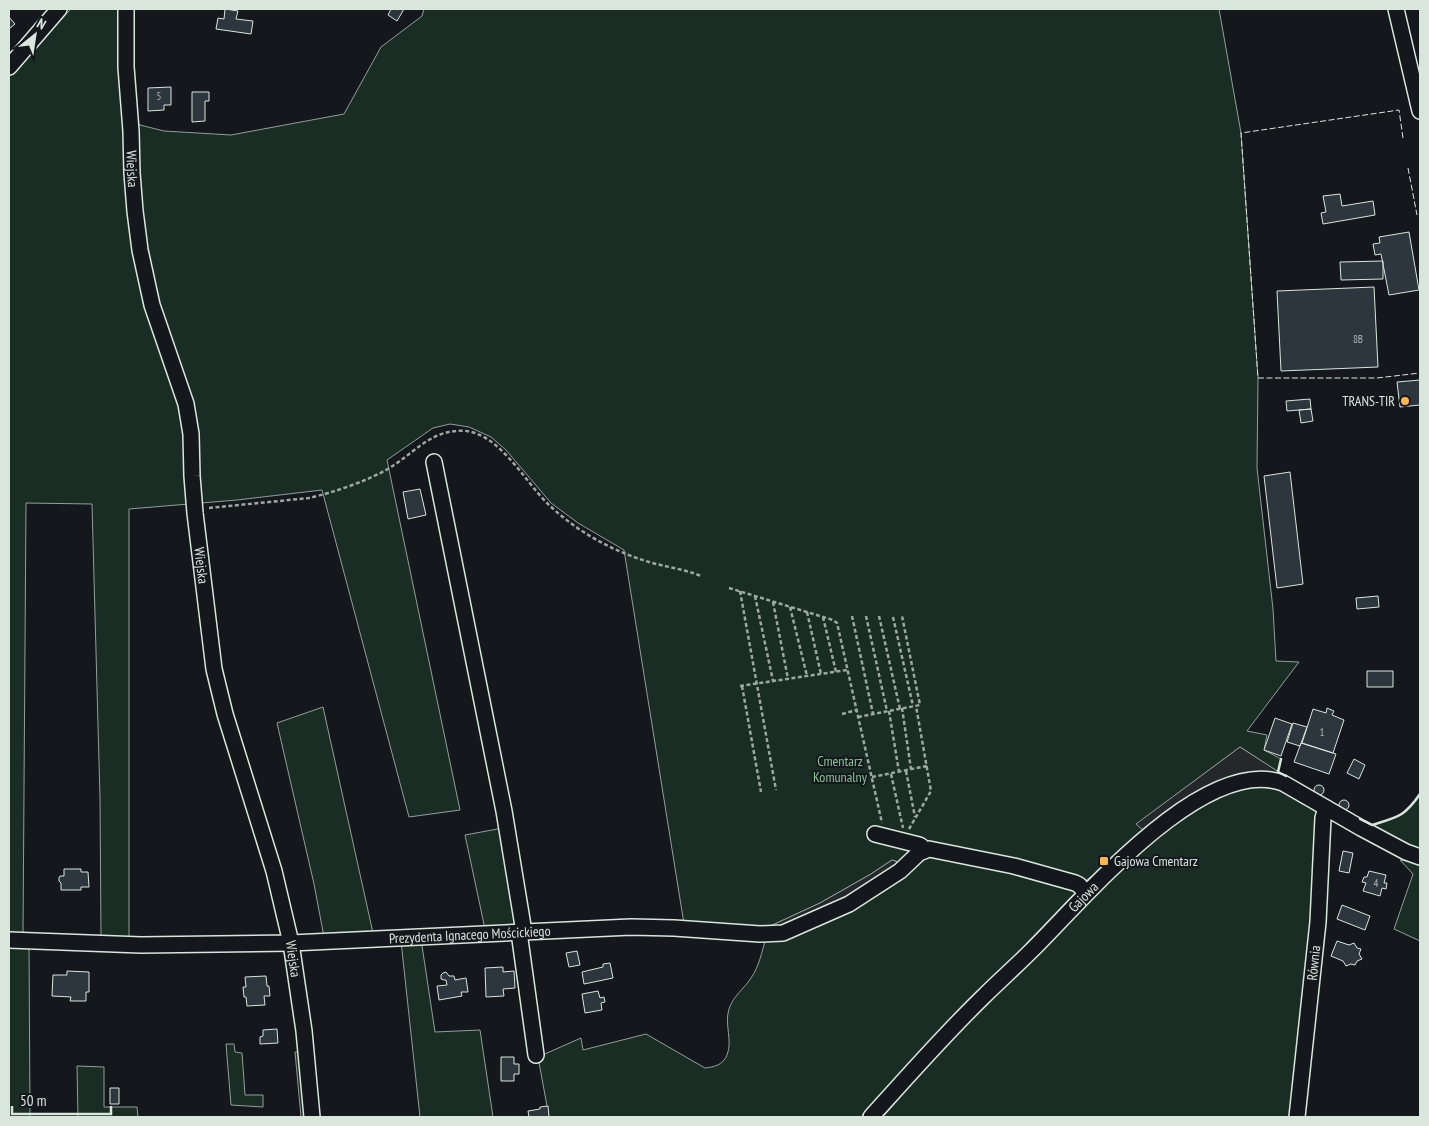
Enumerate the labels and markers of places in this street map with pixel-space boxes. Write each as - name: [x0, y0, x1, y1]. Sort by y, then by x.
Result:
- place label: TRANS-TIR: [1342, 392, 1395, 410]
- marker: TRANS-TIR: [1399, 395, 1411, 407]
- place label: Gajowa Cmentarz: [1114, 852, 1198, 870]
- marker: Gajowa Cmentarz: [1098, 855, 1110, 867]

